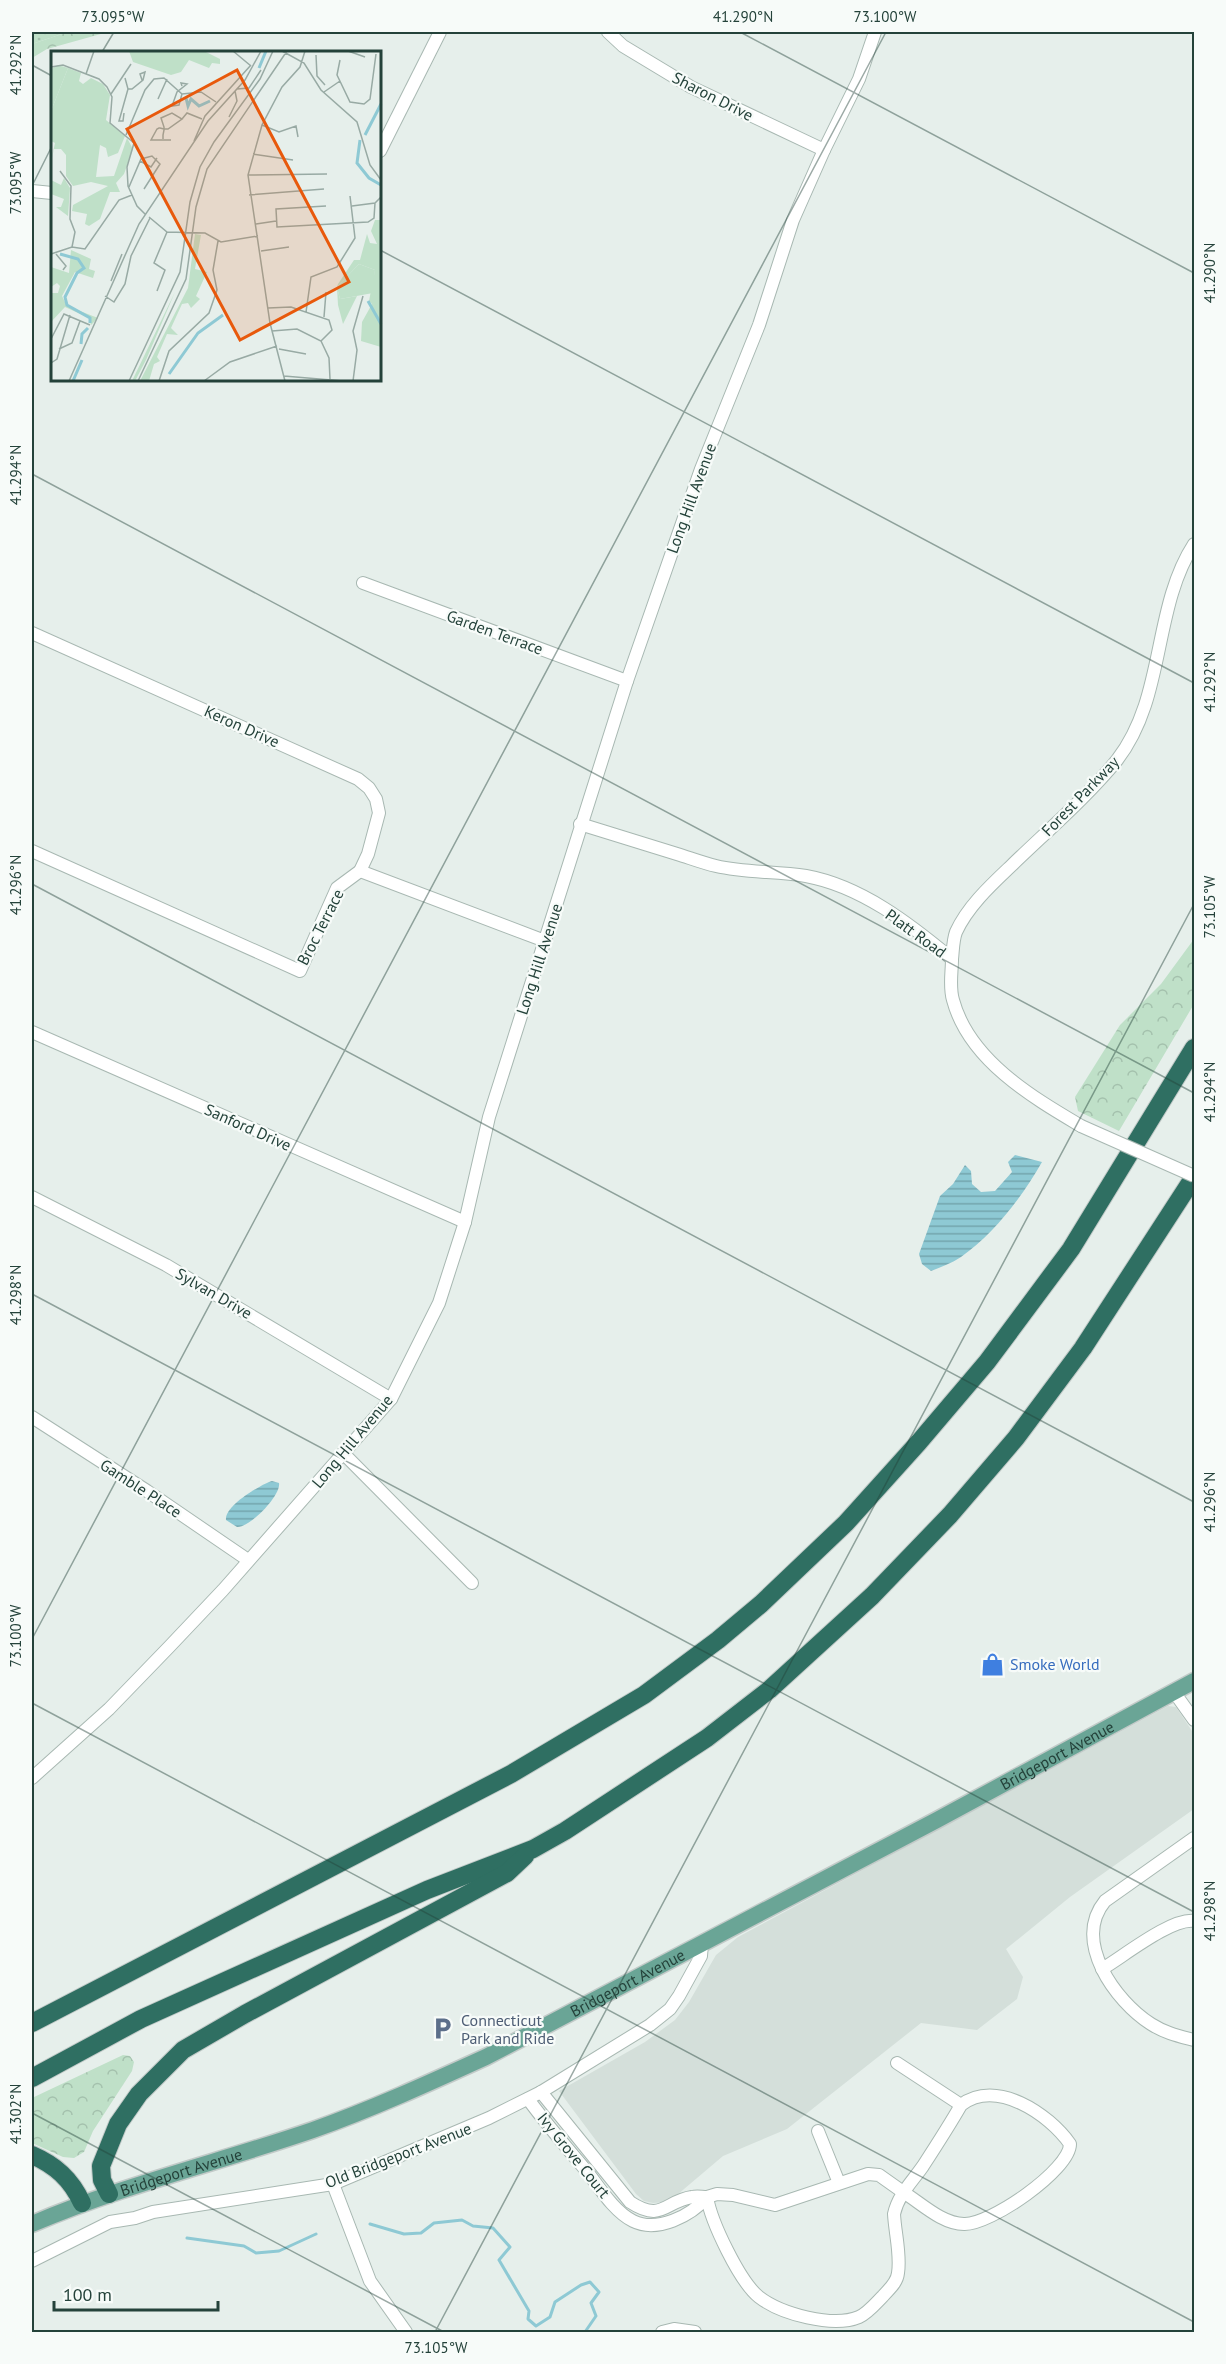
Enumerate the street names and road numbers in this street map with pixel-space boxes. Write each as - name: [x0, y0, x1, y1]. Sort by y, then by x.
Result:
- street label: Sharon Drive: [669, 67, 757, 125]
- street label: Long Hill Avenue: [662, 440, 720, 556]
- street label: Garden Terrace: [444, 605, 546, 659]
- street label: Keron Drive: [201, 701, 283, 751]
- street label: Forest Parkway: [1037, 751, 1123, 840]
- street label: Broc Terrace: [292, 886, 348, 968]
- street label: Long Hill Avenue: [512, 901, 566, 1017]
- street label: Platt Road: [882, 904, 950, 962]
- street label: Sanford Drive: [202, 1099, 294, 1155]
- street label: Sylvan Drive: [172, 1263, 256, 1323]
- street label: Long Hill Avenue: [307, 1390, 397, 1492]
- street label: Gamble Place: [97, 1454, 185, 1522]
- street label: Bridgeport Avenue: [996, 1716, 1117, 1794]
- street label: Bridgeport Avenue: [567, 1944, 688, 2021]
- street label: Ivy Grove Court: [533, 2108, 615, 2202]
- street label: Old Bridgeport Avenue: [322, 2118, 474, 2192]
- street label: Bridgeport Avenue: [117, 2143, 245, 2200]

